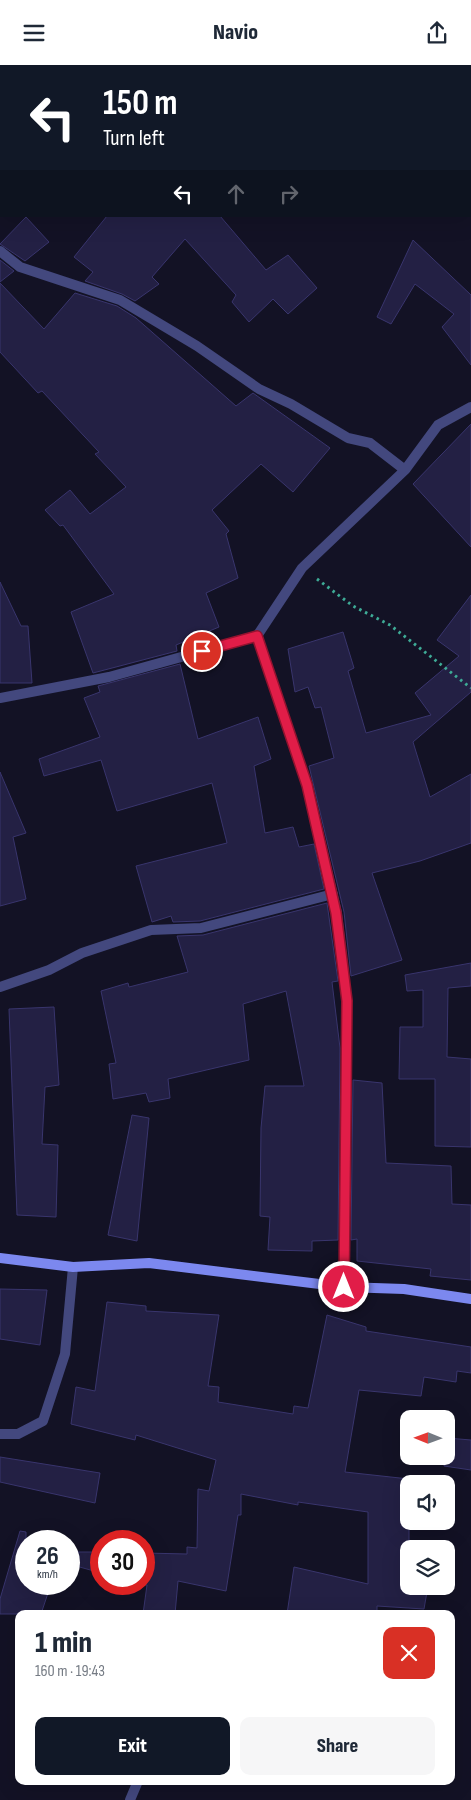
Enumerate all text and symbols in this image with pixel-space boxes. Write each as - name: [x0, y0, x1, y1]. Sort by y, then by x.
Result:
- icon: menu: [20, 19, 48, 47]
- text: Navio: [213, 19, 258, 46]
- icon: share: [423, 19, 451, 47]
- text: 150 m: [103, 82, 177, 125]
- icon: left: [20, 85, 85, 150]
- text: Turn left: [103, 125, 165, 152]
- icon: left: [169, 180, 197, 208]
- icon: ahead: [222, 180, 250, 208]
- icon: right: [275, 180, 303, 208]
- pin: [181, 630, 223, 672]
- icon: arrive: [188, 637, 216, 665]
- position arrow: [317, 1260, 369, 1312]
- north arrow: [400, 1410, 455, 1465]
- map controls: [400, 1410, 455, 1595]
- button: sound: [400, 1475, 455, 1530]
- speed limit sign: 30: [90, 1530, 155, 1595]
- button: layers: [400, 1540, 455, 1595]
- text: 26: [36, 1541, 59, 1572]
- text: km/h: [37, 1567, 58, 1582]
- text: 1 min: [35, 1625, 92, 1661]
- button: close: [383, 1627, 435, 1679]
- text: 160 m · 19:43: [35, 1662, 105, 1681]
- button: Exit: [35, 1717, 230, 1775]
- button: Share: [240, 1717, 435, 1775]

